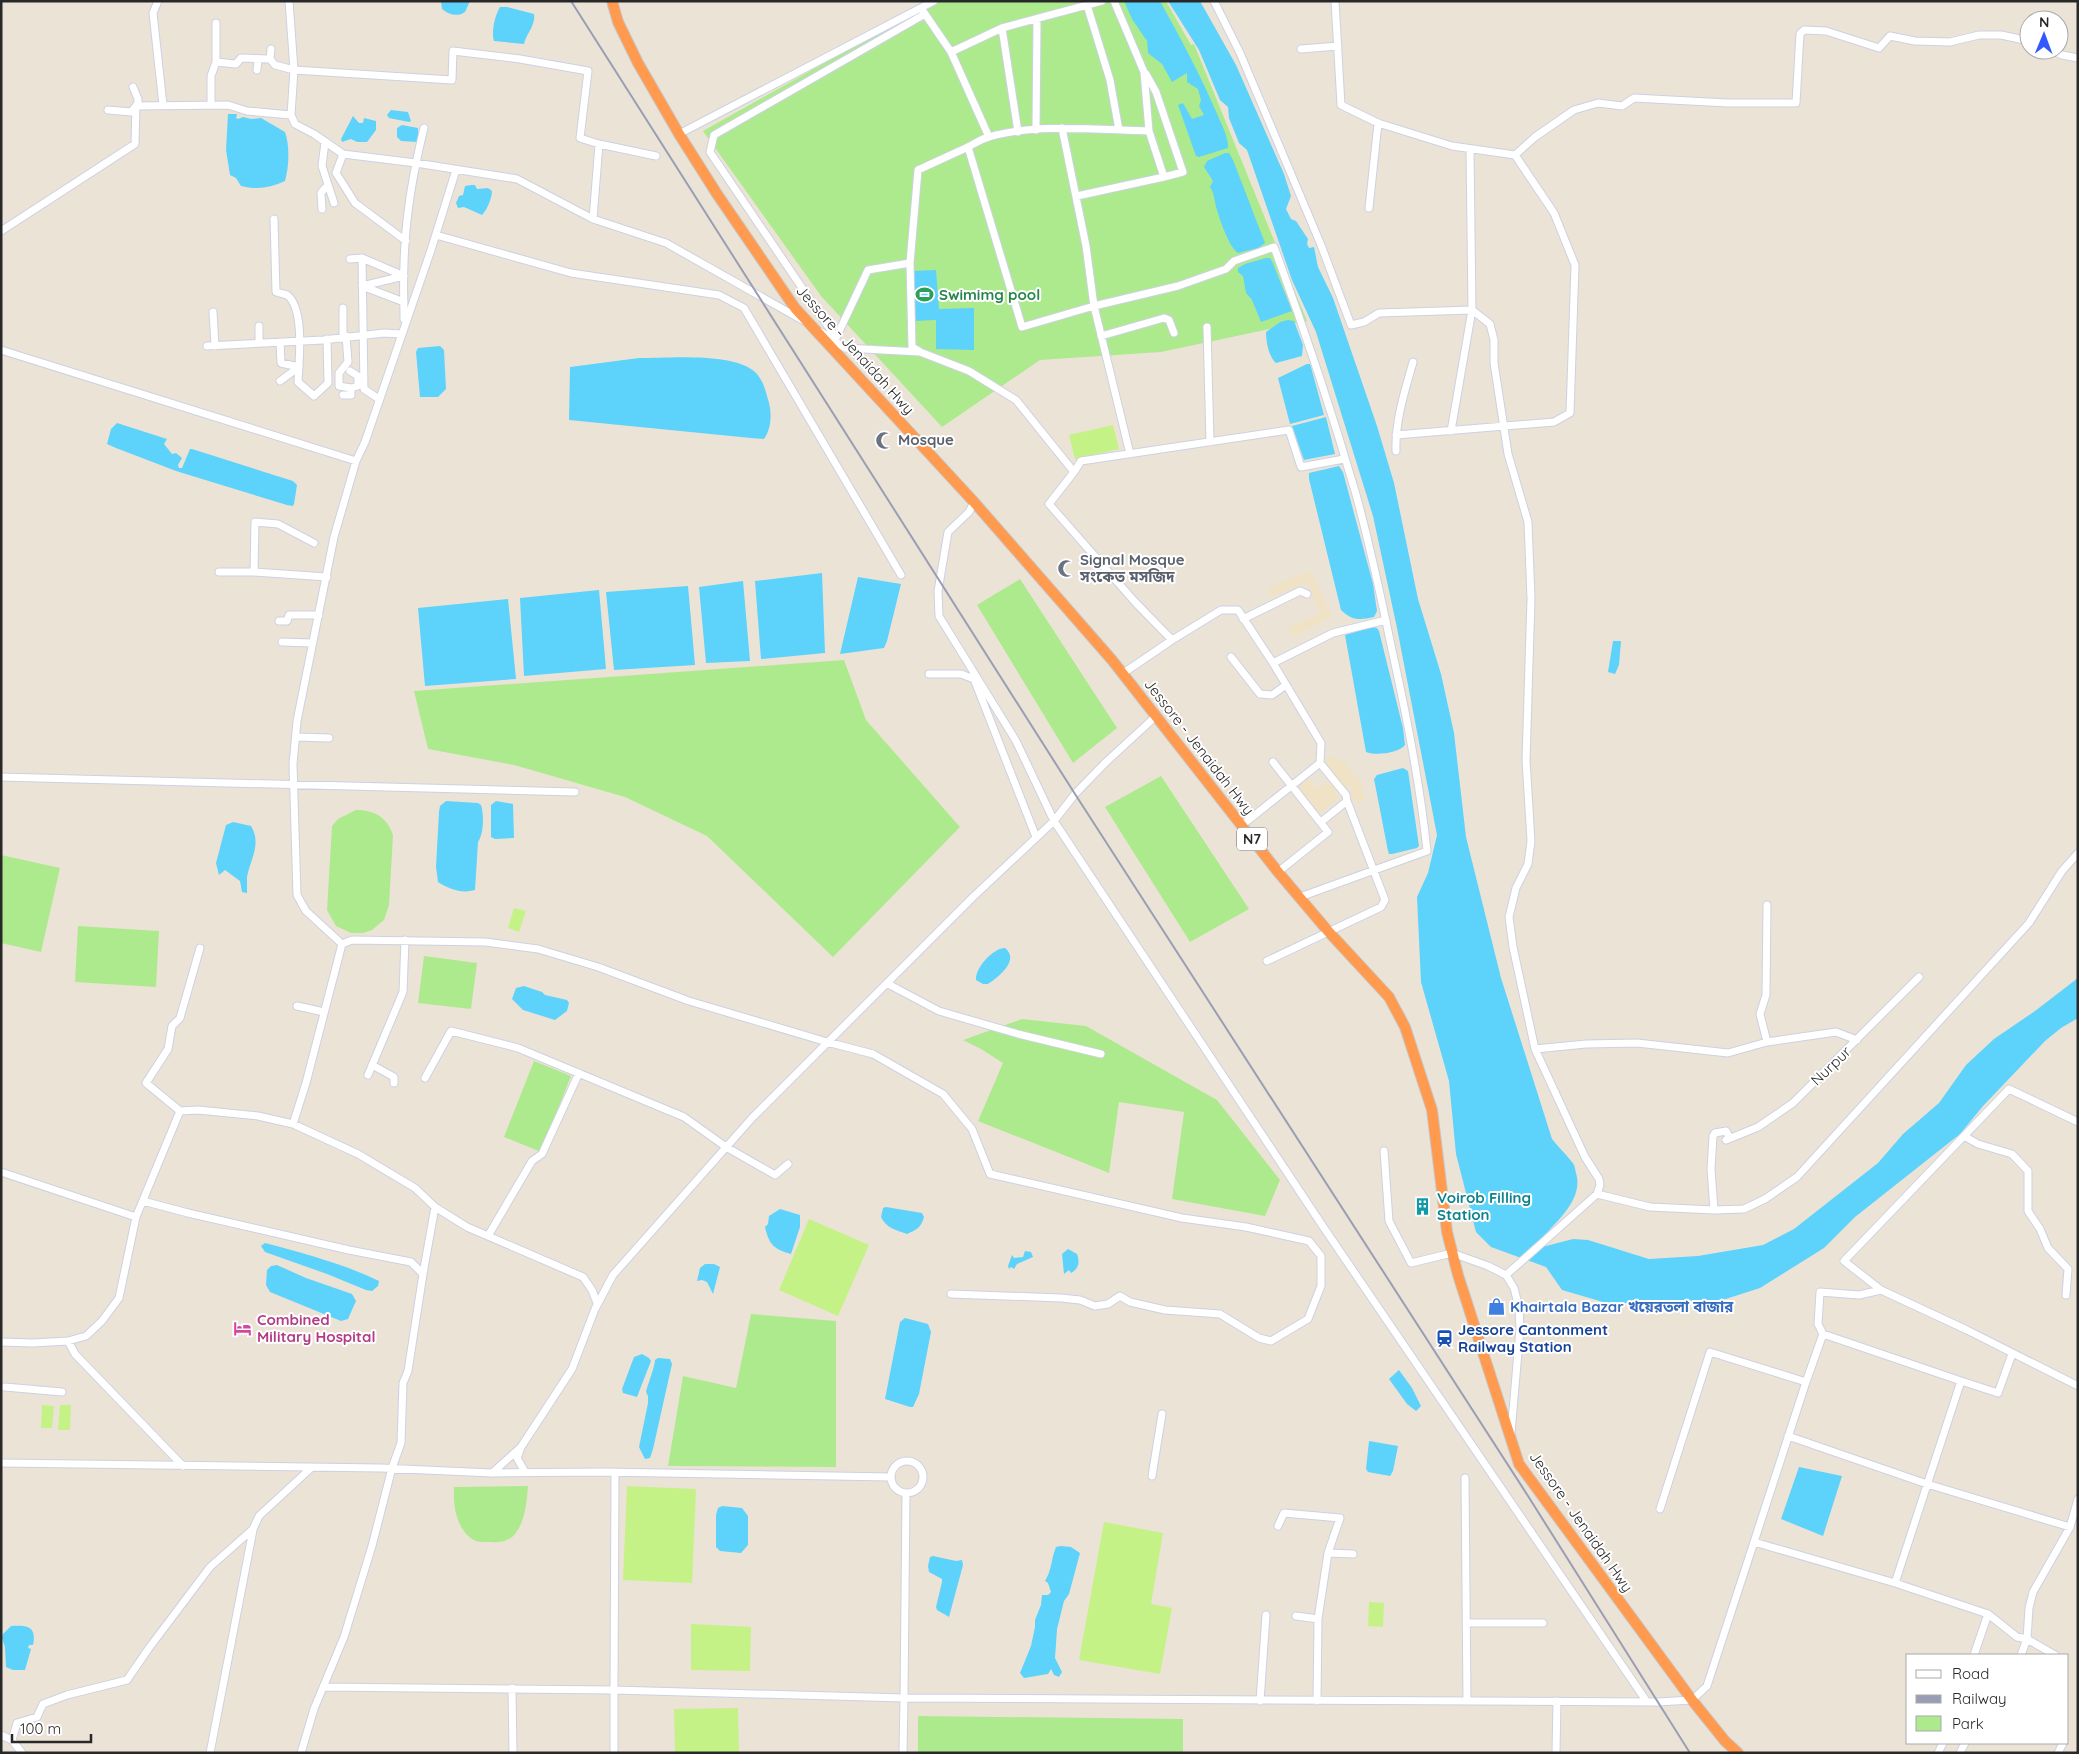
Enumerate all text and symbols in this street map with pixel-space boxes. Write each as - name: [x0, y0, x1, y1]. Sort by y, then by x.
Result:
- north arrow: [2019, 10, 2069, 60]
- text: N: [2039, 13, 2050, 31]
- street label: Jessore - Jenaidah Hwy: [792, 281, 918, 418]
- sports icon: Swimimg pool: [915, 285, 935, 305]
- place label: Swimimg pool: [939, 285, 1040, 304]
- mosque icon: Mosque: [874, 430, 894, 450]
- place label: Mosque: [898, 430, 954, 449]
- place label: Signal Mosque সংকেত মসজিদ: [1079, 550, 1185, 586]
- mosque icon: Signal Mosque সংকেত মসজিদ: [1056, 559, 1076, 579]
- street label: Jessore - Jenaidah Hwy: [1140, 675, 1258, 819]
- road number: N7: [1237, 828, 1267, 851]
- street label: Nurpur: [1807, 1042, 1855, 1089]
- place label: Voirob Filling Station: [1437, 1188, 1531, 1224]
- building icon: Voirob Filling Station: [1413, 1197, 1433, 1217]
- shop icon: Khairtala Bazar খয়েরতলা বাজার: [1486, 1297, 1506, 1317]
- place label: Khairtala Bazar খয়েরতলা বাজার: [1510, 1297, 1734, 1316]
- place label: Combined Military Hospital: [257, 1310, 375, 1346]
- hotel icon: Combined Military Hospital: [233, 1319, 253, 1339]
- place label: Jessore Cantonment Railway Station: [1458, 1320, 1608, 1356]
- station icon: Jessore Cantonment Railway Station: [1434, 1329, 1454, 1349]
- street label: Jessore - Jenaidah Hwy: [1526, 1448, 1637, 1596]
- legend: [1906, 1654, 2069, 1744]
- text: Road: [1952, 1664, 1989, 1683]
- text: Railway: [1952, 1689, 2007, 1708]
- scale bar: [12, 1712, 91, 1744]
- text: Park: [1952, 1714, 1984, 1733]
- text: 100 m: [20, 1719, 61, 1738]

